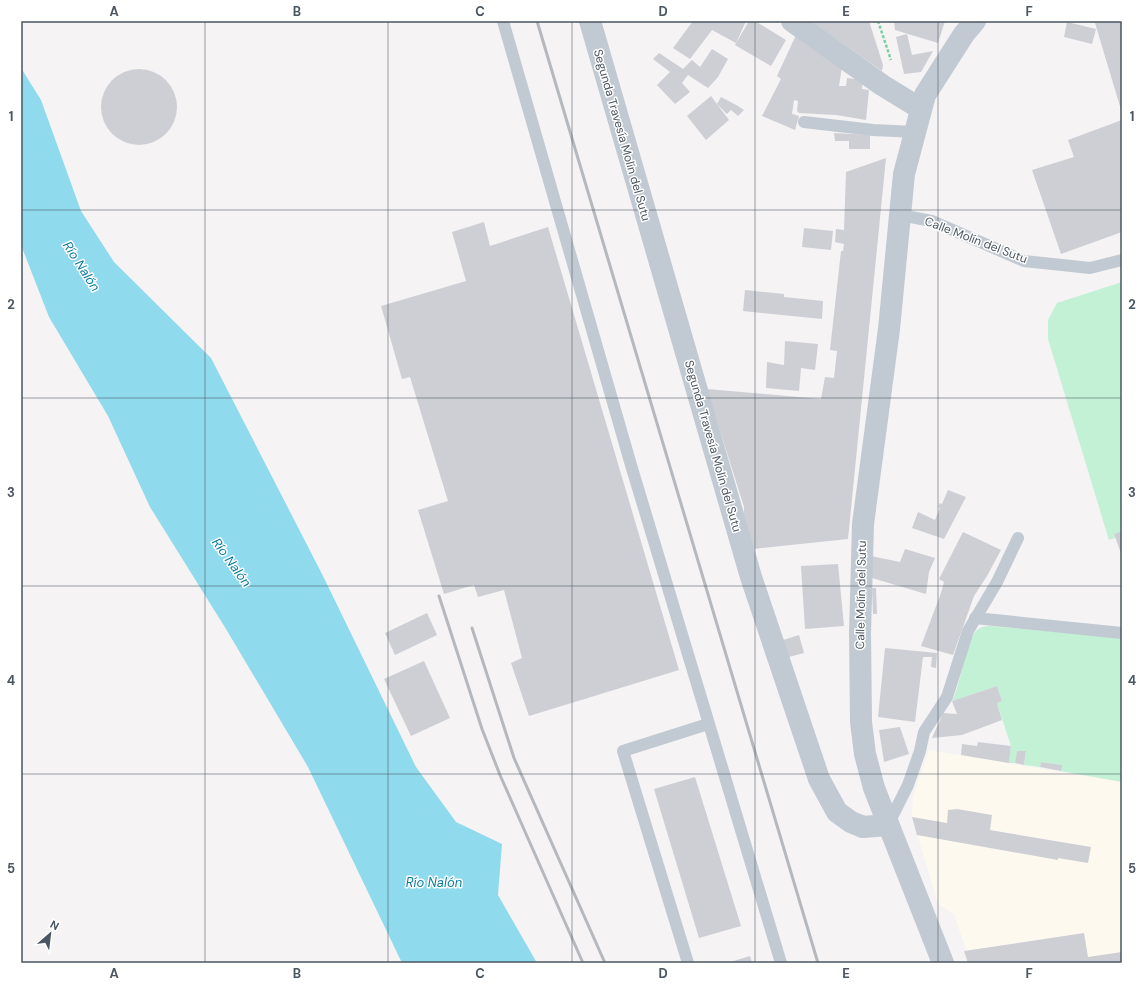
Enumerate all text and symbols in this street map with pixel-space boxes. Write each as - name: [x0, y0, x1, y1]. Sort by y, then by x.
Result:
- text: A: [109, 3, 119, 20]
- text: B: [293, 3, 301, 20]
- text: C: [475, 3, 485, 20]
- text: D: [658, 3, 668, 20]
- text: E: [842, 3, 850, 20]
- text: F: [1025, 3, 1033, 20]
- street label: Segunda Travesía Molín del Sutu: [590, 47, 654, 223]
- text: 1: [9, 108, 13, 125]
- text: 1: [1130, 108, 1134, 125]
- street label: Calle Molín del Sutu: [922, 213, 1030, 267]
- water label: Río Nalón: [59, 238, 104, 295]
- text: 2: [7, 296, 15, 313]
- text: 2: [1128, 296, 1136, 313]
- street label: Segunda Travesía Molín del Sutu: [681, 358, 745, 534]
- text: 3: [7, 484, 15, 501]
- text: 3: [1128, 484, 1136, 501]
- water label: Río Nalón: [208, 534, 255, 590]
- street label: Calle Molín del Sutu: [852, 540, 870, 650]
- text: 4: [7, 672, 15, 689]
- text: 4: [1128, 672, 1136, 689]
- text: 5: [7, 860, 15, 877]
- text: 5: [1128, 860, 1136, 877]
- water label: Río Nalón: [406, 874, 462, 891]
- north arrow: [30, 914, 70, 954]
- text: N: [48, 917, 62, 933]
- text: A: [109, 965, 119, 982]
- text: B: [293, 965, 301, 982]
- text: C: [475, 965, 485, 982]
- text: D: [658, 965, 668, 982]
- text: E: [842, 965, 850, 982]
- text: F: [1025, 965, 1033, 982]

